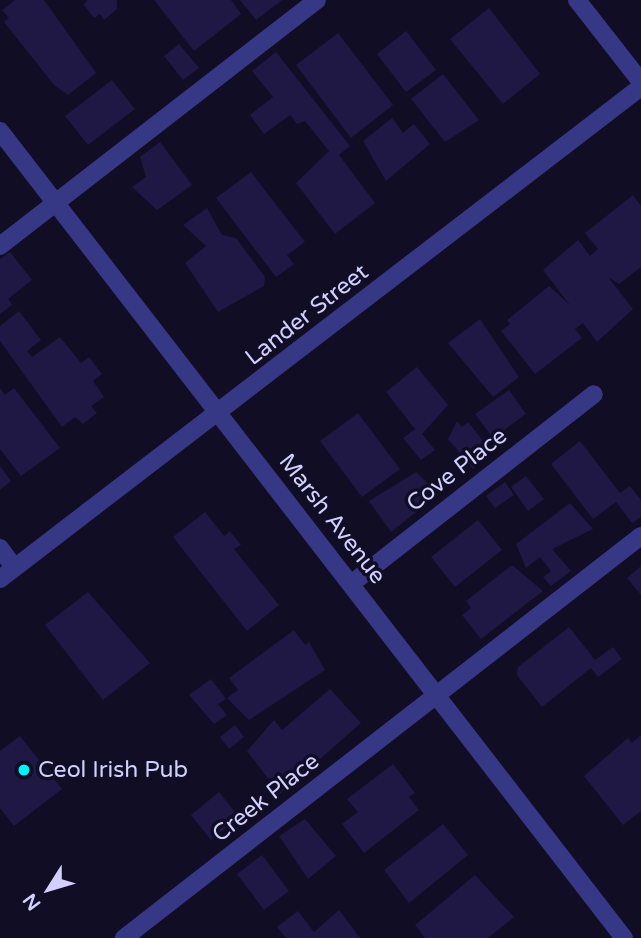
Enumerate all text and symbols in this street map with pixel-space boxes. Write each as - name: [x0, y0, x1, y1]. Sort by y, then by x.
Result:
- street label: Lander Street: [240, 258, 374, 372]
- street label: Cove Place: [401, 422, 513, 518]
- street label: Marsh Avenue: [273, 449, 391, 589]
- street label: Creek Place: [207, 748, 325, 848]
- place label: Ceol Irish Pub: [38, 756, 188, 784]
- marker: Ceol Irish Pub: [16, 762, 32, 778]
- north arrow: [14, 854, 84, 924]
- text: N: [19, 889, 46, 914]

